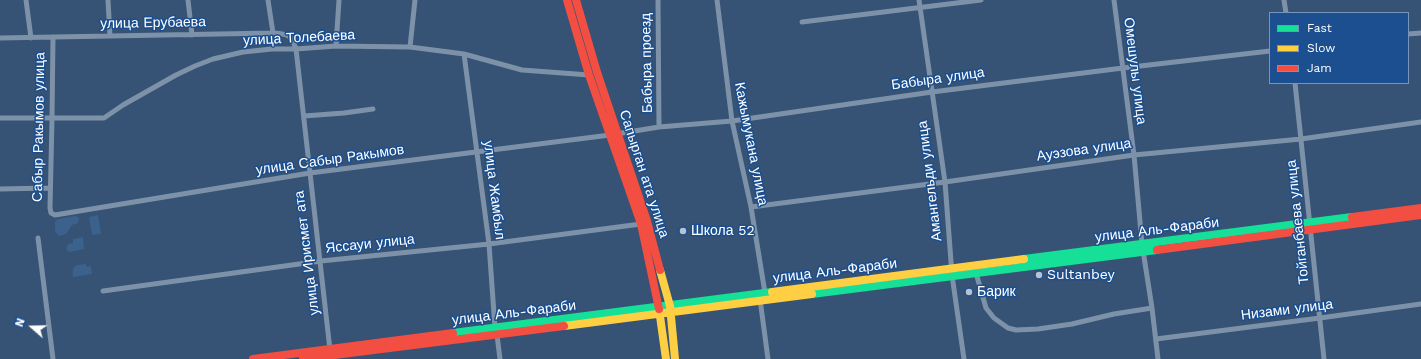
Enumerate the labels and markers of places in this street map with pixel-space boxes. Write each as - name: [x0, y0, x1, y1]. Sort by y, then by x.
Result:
- place label: Школа 52: [691, 223, 755, 239]
- marker: Школа 52: [678, 226, 688, 236]
- place label: Sultanbey: [1047, 267, 1115, 283]
- marker: Sultanbey: [1034, 270, 1044, 280]
- place label: Барик: [977, 284, 1016, 300]
- marker: Барик: [964, 287, 974, 297]

